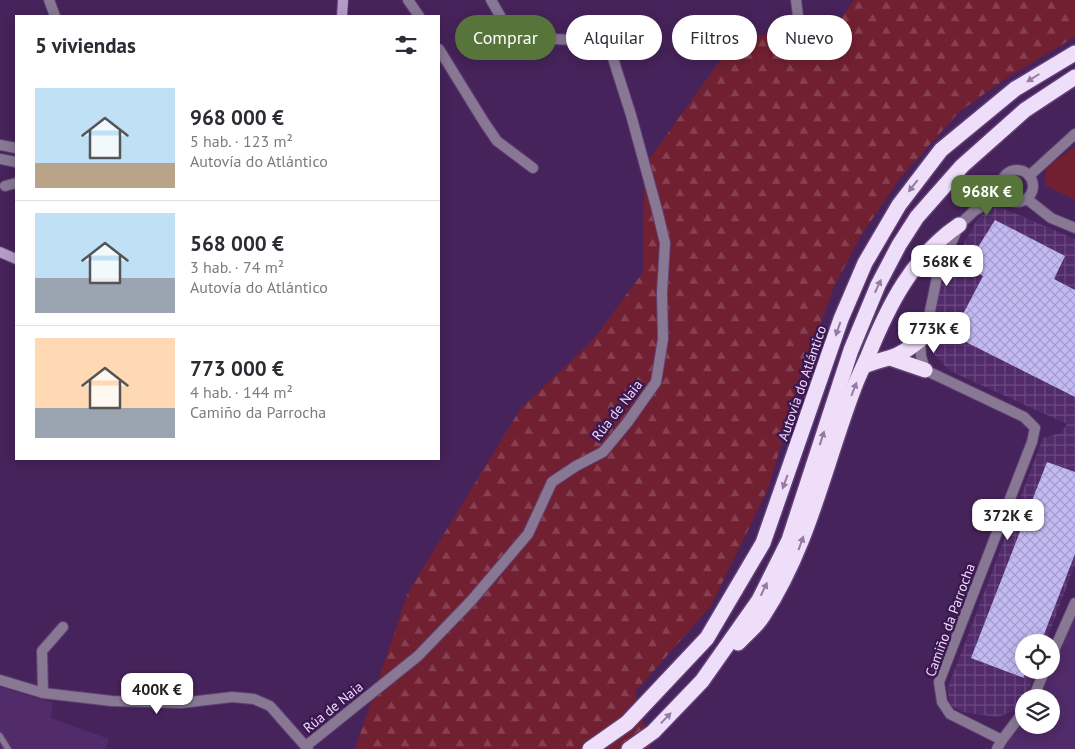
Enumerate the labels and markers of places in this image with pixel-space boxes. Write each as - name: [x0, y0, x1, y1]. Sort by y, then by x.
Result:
- pin: 968K €: [946, 174, 1028, 217]
- pin: 568K €: [906, 244, 988, 287]
- pin: 773K €: [893, 312, 975, 354]
- pin: 372K €: [967, 498, 1049, 541]
- pin: 400K €: [116, 672, 198, 715]

